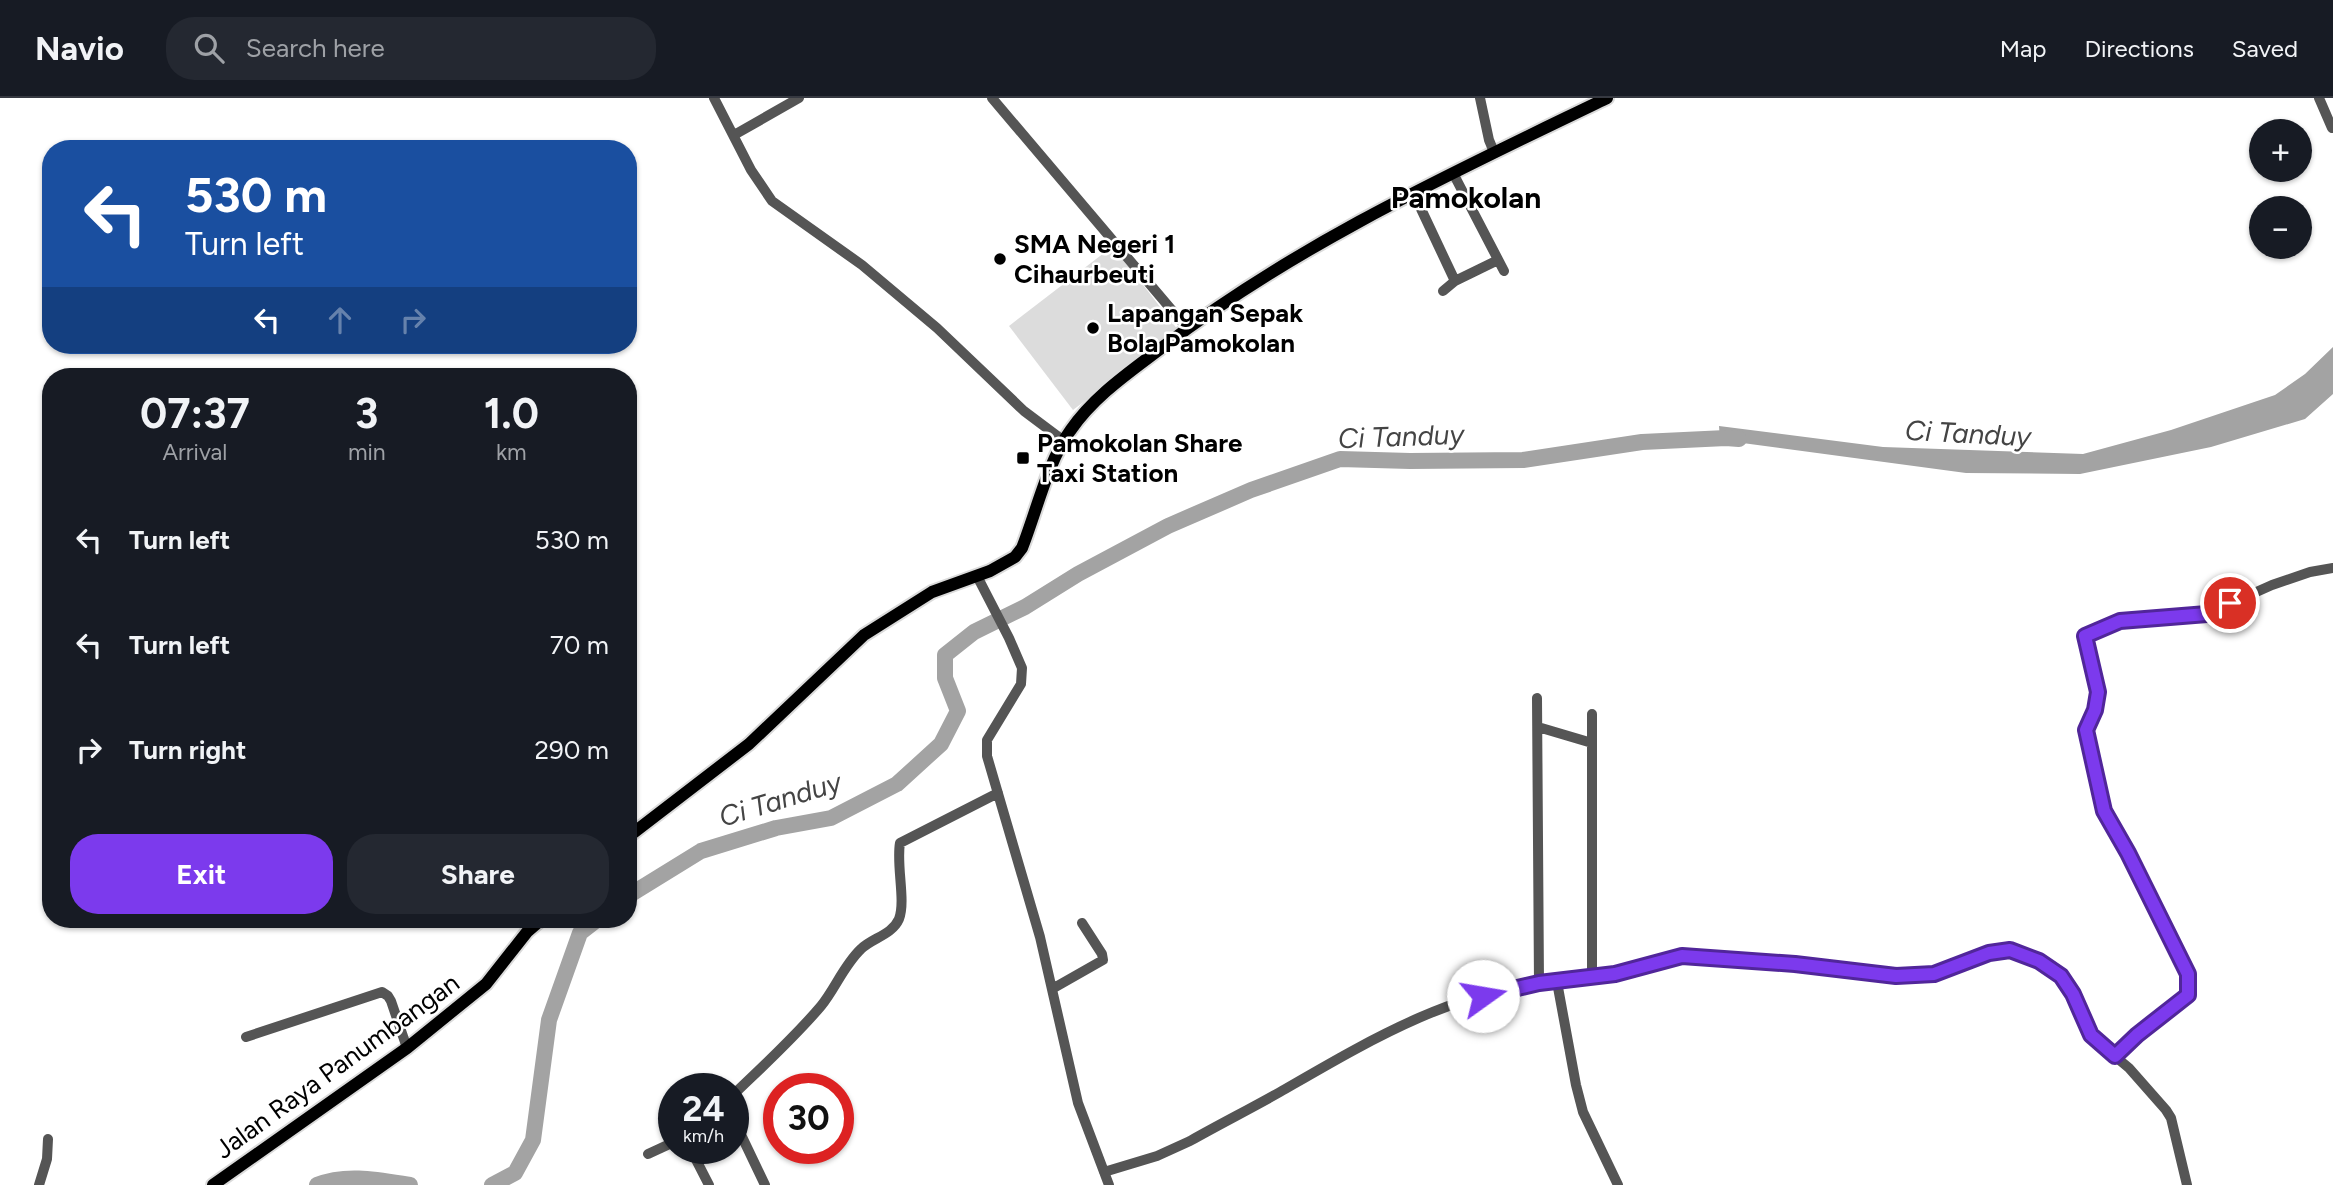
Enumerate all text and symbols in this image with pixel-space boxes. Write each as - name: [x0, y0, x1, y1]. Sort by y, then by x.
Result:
- search box: [166, 17, 656, 80]
- text: Navio: [35, 29, 124, 68]
- icon: search: [190, 29, 228, 67]
- text: Search here: [246, 32, 385, 64]
- text: Map: [2000, 34, 2046, 63]
- text: Directions: [2084, 34, 2194, 63]
- text: Saved: [2232, 34, 2298, 63]
- map controls: [2249, 119, 2312, 259]
- button: +: [2249, 119, 2312, 182]
- text: 530 m: [185, 165, 327, 224]
- icon: left: [70, 168, 161, 259]
- district label: Pamokolan: [1391, 179, 1541, 216]
- button: −: [2249, 196, 2312, 259]
- text: Turn left: [185, 225, 304, 263]
- place label: SMA Negeri 1 Cihaurbeuti: [1014, 228, 1175, 290]
- marker: SMA Negeri 1 Cihaurbeuti: [992, 251, 1008, 267]
- place label: Lapangan Sepak Bola Pamokolan: [1107, 297, 1303, 359]
- icon: left: [248, 301, 286, 339]
- icon: ahead: [321, 301, 359, 339]
- icon: right: [394, 301, 432, 339]
- marker: Lapangan Sepak Bola Pamokolan: [1085, 320, 1101, 336]
- text: 07:37: [140, 388, 250, 439]
- text: 3: [355, 388, 378, 439]
- text: 1.0: [484, 388, 539, 439]
- water label: Ci Tanduy: [1904, 413, 2033, 453]
- water label: Ci Tanduy: [1337, 417, 1466, 455]
- place label: Pamokolan Share Taxi Station: [1037, 427, 1242, 489]
- text: Arrival: [162, 438, 227, 466]
- text: min: [348, 438, 386, 466]
- text: km: [496, 438, 527, 466]
- marker: Pamokolan Share Taxi Station: [1015, 450, 1031, 466]
- icon: left: [70, 521, 108, 559]
- text: Turn left: [129, 524, 230, 556]
- text: 530 m: [535, 524, 609, 556]
- pin: [2200, 573, 2260, 633]
- icon: arrive: [2211, 584, 2249, 622]
- icon: left: [70, 626, 108, 664]
- text: Turn left: [129, 629, 230, 661]
- text: 70 m: [550, 629, 609, 661]
- icon: right: [70, 731, 108, 769]
- text: Turn right: [129, 734, 246, 766]
- text: 290 m: [535, 734, 609, 766]
- water label: Ci Tanduy: [715, 764, 847, 834]
- button: Exit: [70, 834, 333, 914]
- button: Share: [347, 834, 609, 914]
- position arrow: [1446, 959, 1520, 1033]
- street label: Jalan Raya Panumbangan: [209, 967, 465, 1165]
- speed limit sign: 30: [763, 1073, 854, 1164]
- text: 24: [682, 1088, 725, 1130]
- text: km/h: [683, 1125, 724, 1147]

